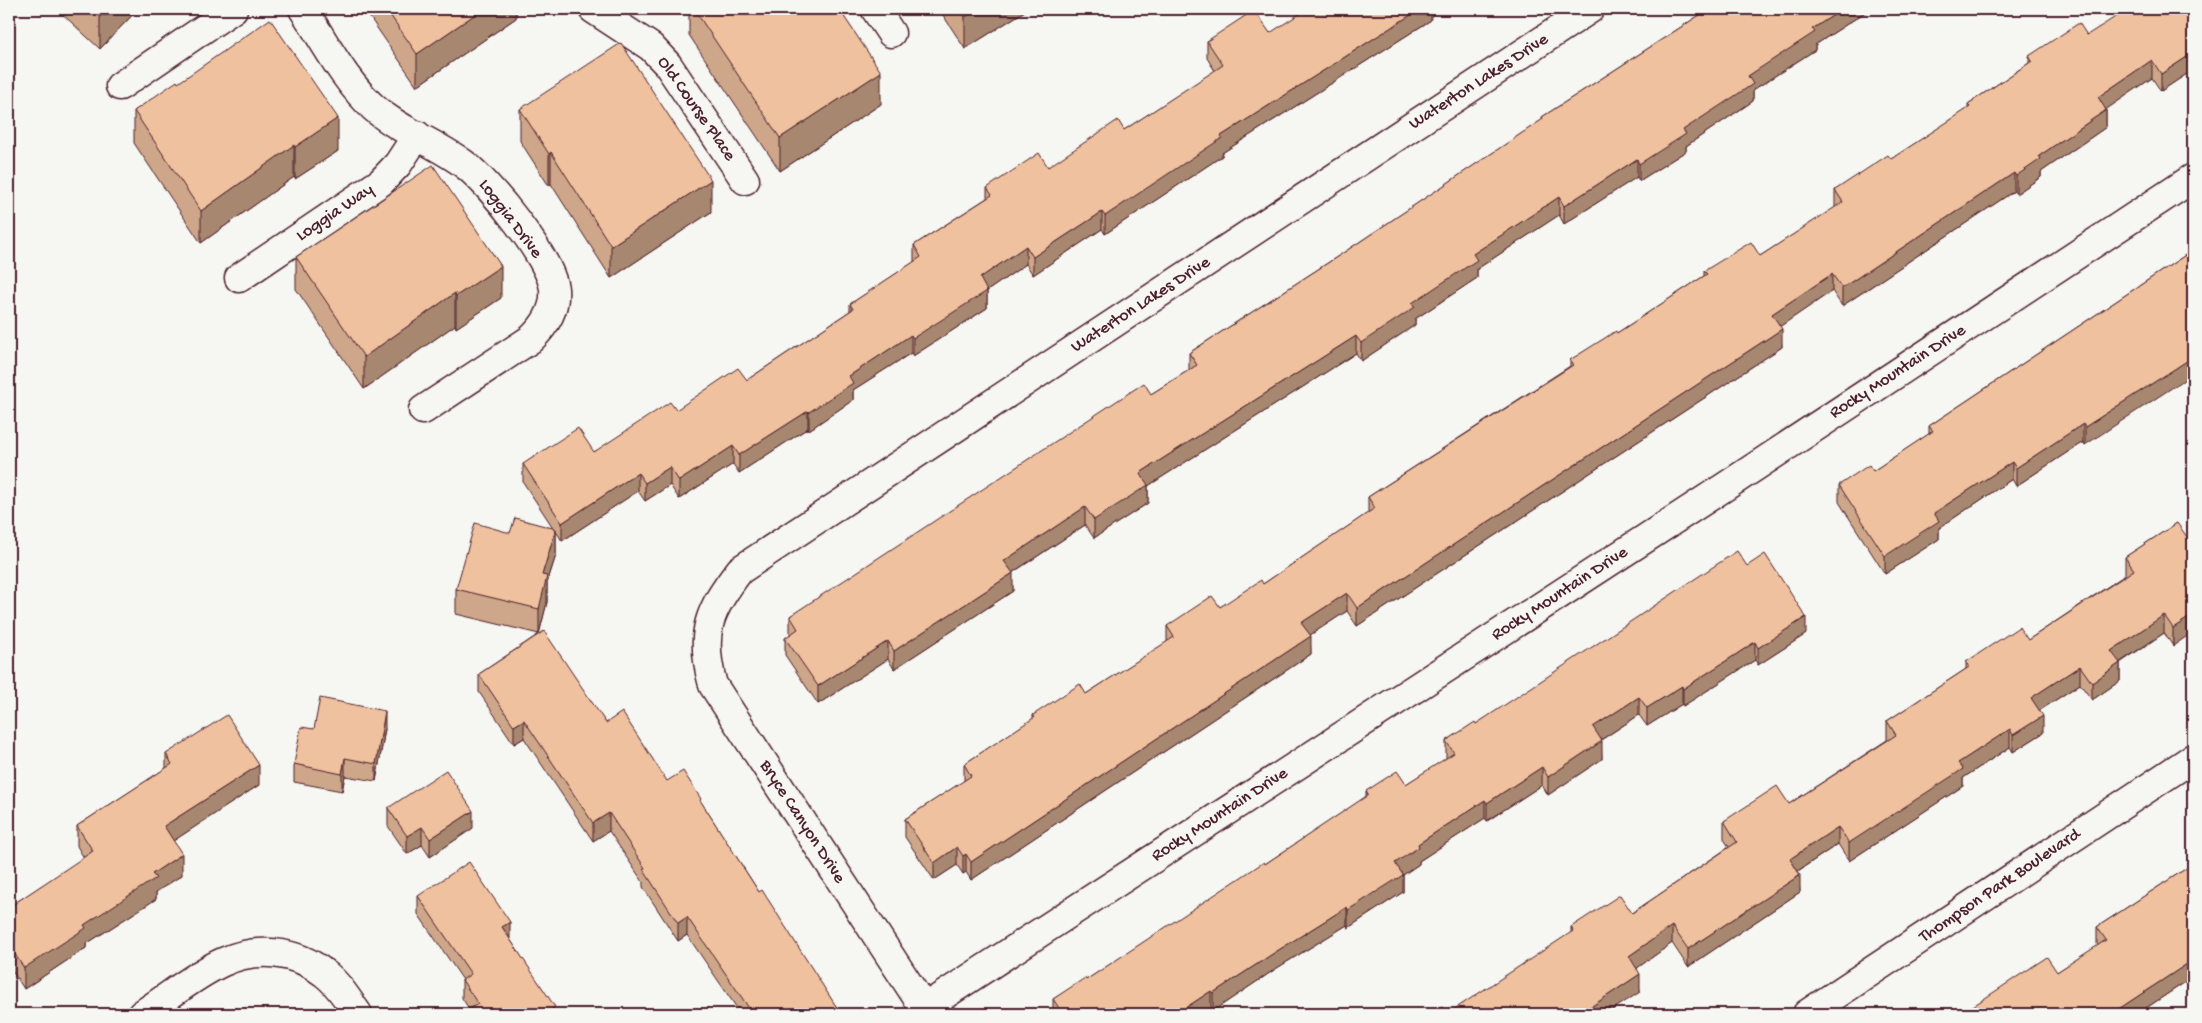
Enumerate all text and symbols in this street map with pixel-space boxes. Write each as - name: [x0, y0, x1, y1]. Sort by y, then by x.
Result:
- street label: Waterton Lakes Drive: [1405, 29, 1553, 135]
- street label: Old Course Place: [652, 53, 740, 166]
- street label: Loggia Drive: [473, 175, 547, 263]
- street label: Loggia Way: [292, 179, 378, 247]
- street label: Waterton Lakes Drive: [1067, 252, 1215, 358]
- street label: Rocky Mountain Drive: [1826, 320, 1971, 424]
- street label: Rocky Mountain Drive: [1488, 542, 1633, 646]
- street label: Bryce Canyon Drive: [754, 756, 850, 888]
- street label: Rocky Mountain Drive: [1148, 763, 1293, 867]
- street label: Thompson Park Boulevard: [1915, 823, 2086, 948]

